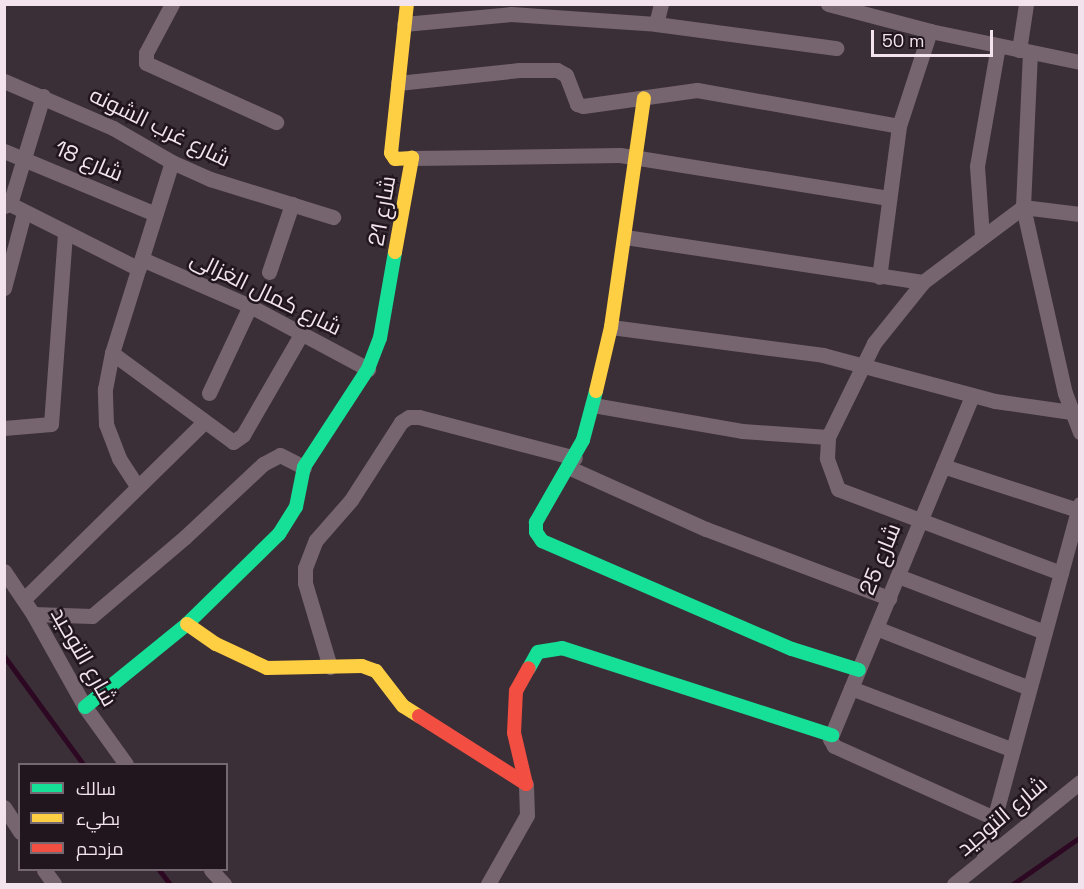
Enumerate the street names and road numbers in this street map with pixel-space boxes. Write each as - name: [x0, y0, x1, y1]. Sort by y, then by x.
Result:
- street label: شارع غرب الشونه: [85, 82, 235, 172]
- street label: شارع 18: [51, 135, 127, 187]
- street label: شارع 21: [363, 174, 401, 248]
- street label: شارع كمال الغزالى: [186, 245, 346, 341]
- street label: شارع 25: [854, 519, 906, 599]
- street label: شارع التوحيد: [45, 603, 123, 711]
- street label: شارع التوحيد: [951, 771, 1053, 861]

